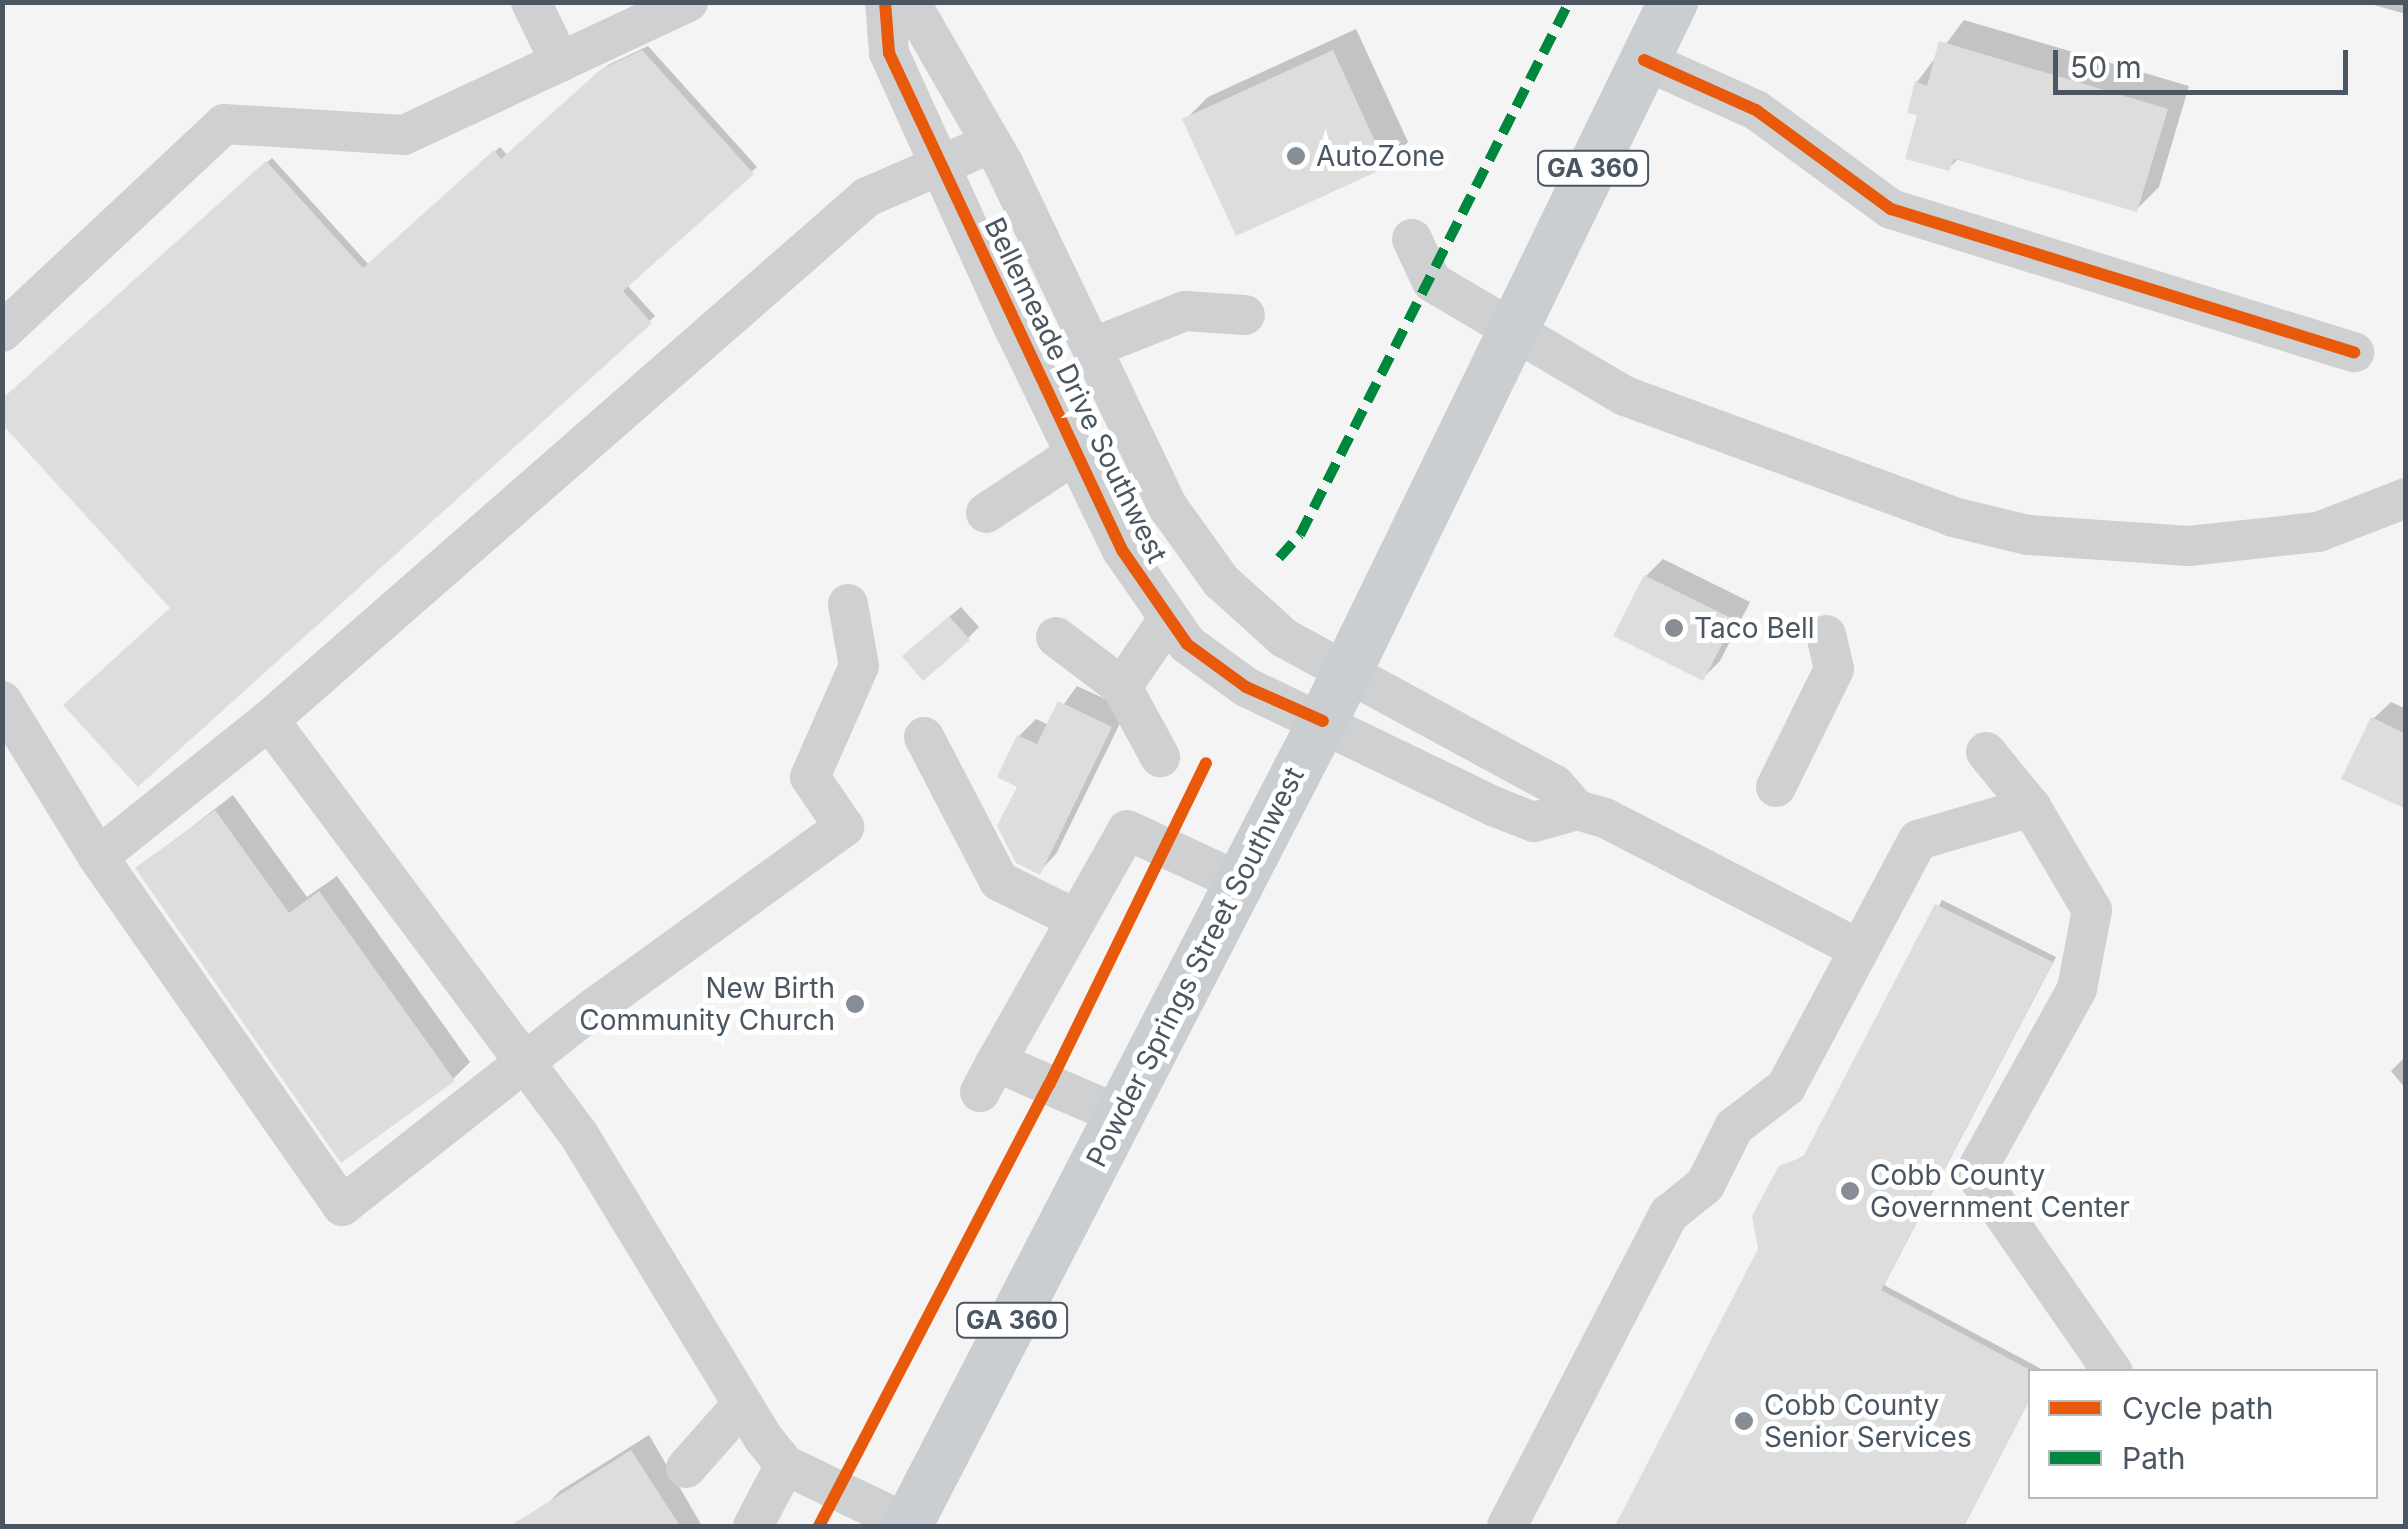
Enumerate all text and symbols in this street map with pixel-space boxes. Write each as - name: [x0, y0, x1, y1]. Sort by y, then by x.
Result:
- scale bar: [2058, 30, 2353, 92]
- text: 50 m: [2070, 49, 2142, 85]
- place label: AutoZone: [1316, 139, 1445, 173]
- marker: AutoZone: [1285, 145, 1307, 167]
- road number: GA 360: [1536, 148, 1650, 188]
- street label: Bellemeade Drive Southwest: [978, 212, 1174, 568]
- place label: Taco Bell: [1694, 611, 1815, 645]
- marker: Taco Bell: [1663, 617, 1685, 639]
- street label: Powder Springs Street Southwest: [1079, 762, 1311, 1172]
- place label: New Birth Community Church: [579, 971, 835, 1037]
- marker: New Birth Community Church: [844, 993, 866, 1015]
- place label: Cobb County Government Center: [1870, 1158, 2130, 1224]
- marker: Cobb County Government Center: [1839, 1180, 1861, 1202]
- road number: GA 360: [954, 1300, 1070, 1340]
- legend: [2028, 1369, 2378, 1499]
- place label: Cobb County Senior Services: [1764, 1388, 1972, 1454]
- text: Cycle path: [2122, 1390, 2274, 1426]
- marker: Cobb County Senior Services: [1733, 1410, 1755, 1432]
- text: Path: [2122, 1440, 2186, 1476]

